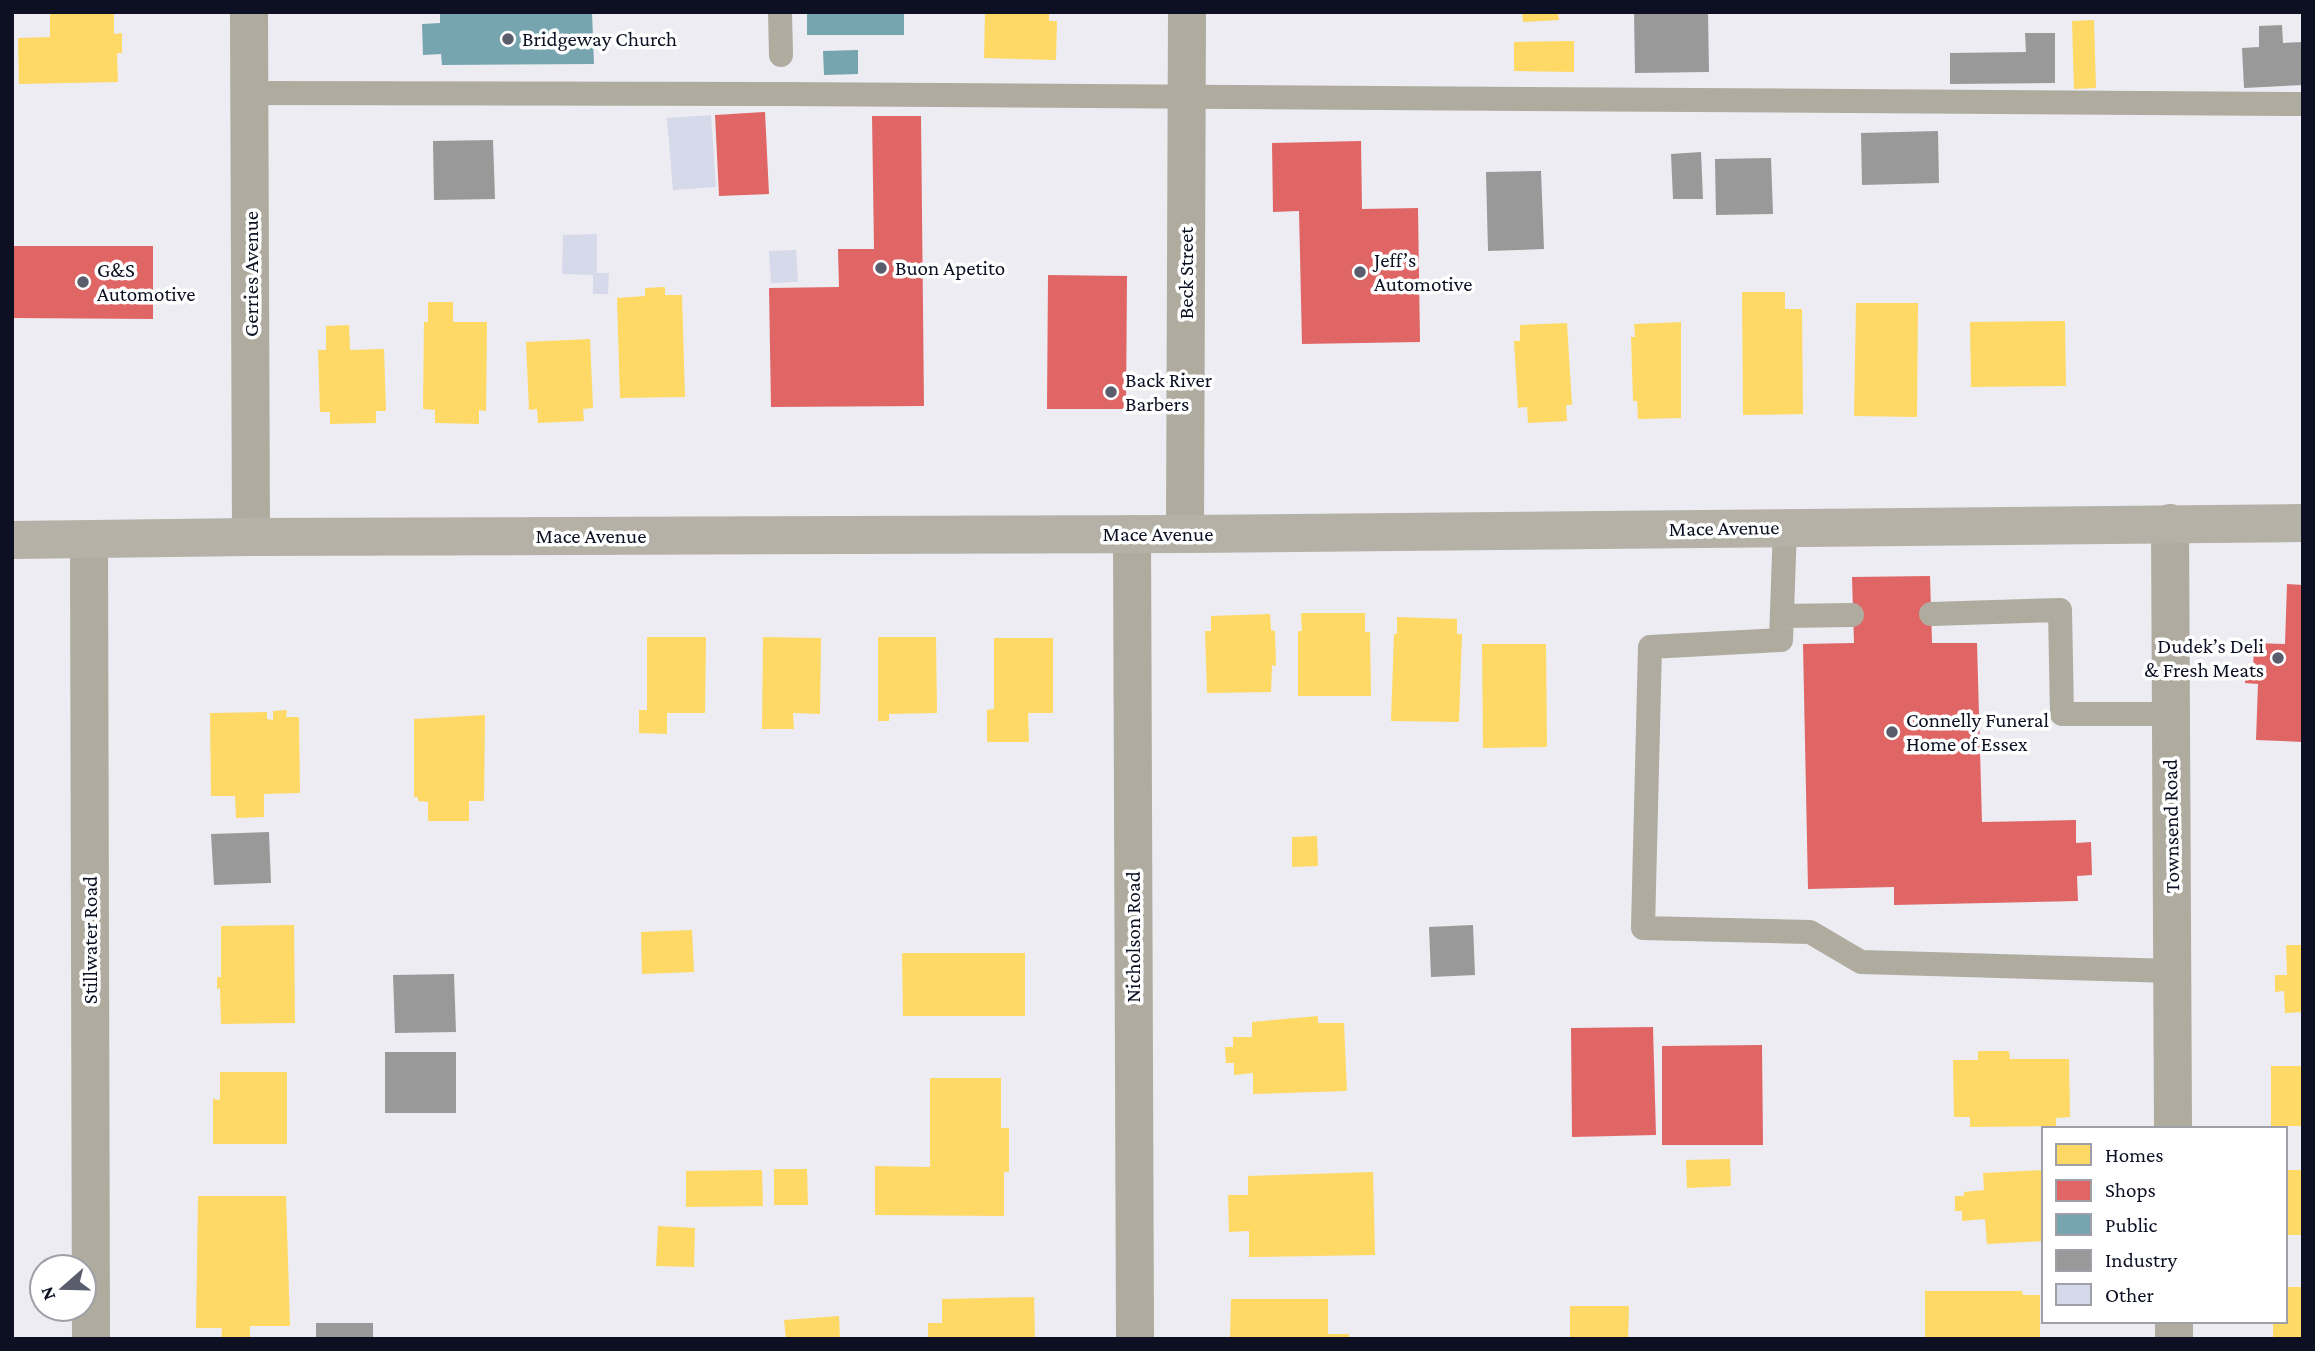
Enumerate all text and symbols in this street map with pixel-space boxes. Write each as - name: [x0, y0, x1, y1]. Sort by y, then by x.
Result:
- place label: Bridgeway Church: [522, 27, 677, 51]
- marker: Bridgeway Church: [500, 31, 516, 47]
- street label: Gerries Avenue: [239, 211, 263, 337]
- street label: Beck Street: [1174, 226, 1198, 319]
- place label: Jeff’s Automotive: [1372, 248, 1473, 296]
- place label: Buon Apetito: [895, 256, 1005, 280]
- place label: G&S Automotive: [97, 258, 196, 306]
- marker: Buon Apetito: [873, 260, 889, 276]
- marker: Jeff’s Automotive: [1352, 264, 1368, 280]
- marker: G&S Automotive: [75, 274, 91, 290]
- place label: Back River Barbers: [1125, 368, 1213, 416]
- marker: Back River Barbers: [1103, 384, 1119, 400]
- street label: Mace Avenue: [1668, 515, 1780, 541]
- street label: Mace Avenue: [1103, 522, 1213, 546]
- street label: Mace Avenue: [536, 524, 646, 548]
- place label: Dudek’s Deli & Fresh Meats: [2144, 634, 2265, 682]
- marker: Dudek’s Deli & Fresh Meats: [2270, 650, 2286, 666]
- place label: Connelly Funeral Home of Essex: [1906, 708, 2049, 756]
- marker: Connelly Funeral Home of Essex: [1884, 724, 1900, 740]
- street label: Townsend Road: [2158, 759, 2184, 893]
- street label: Nicholson Road: [1121, 871, 1145, 1003]
- street label: Stillwater Road: [78, 876, 102, 1004]
- legend: [2042, 1127, 2287, 1323]
- text: Homes: [2105, 1143, 2164, 1167]
- text: Shops: [2105, 1178, 2156, 1202]
- text: Public: [2105, 1213, 2157, 1237]
- text: Industry: [2105, 1248, 2178, 1272]
- north arrow: [28, 1253, 98, 1323]
- text: Other: [2105, 1283, 2155, 1307]
- text: N: [35, 1284, 60, 1303]

